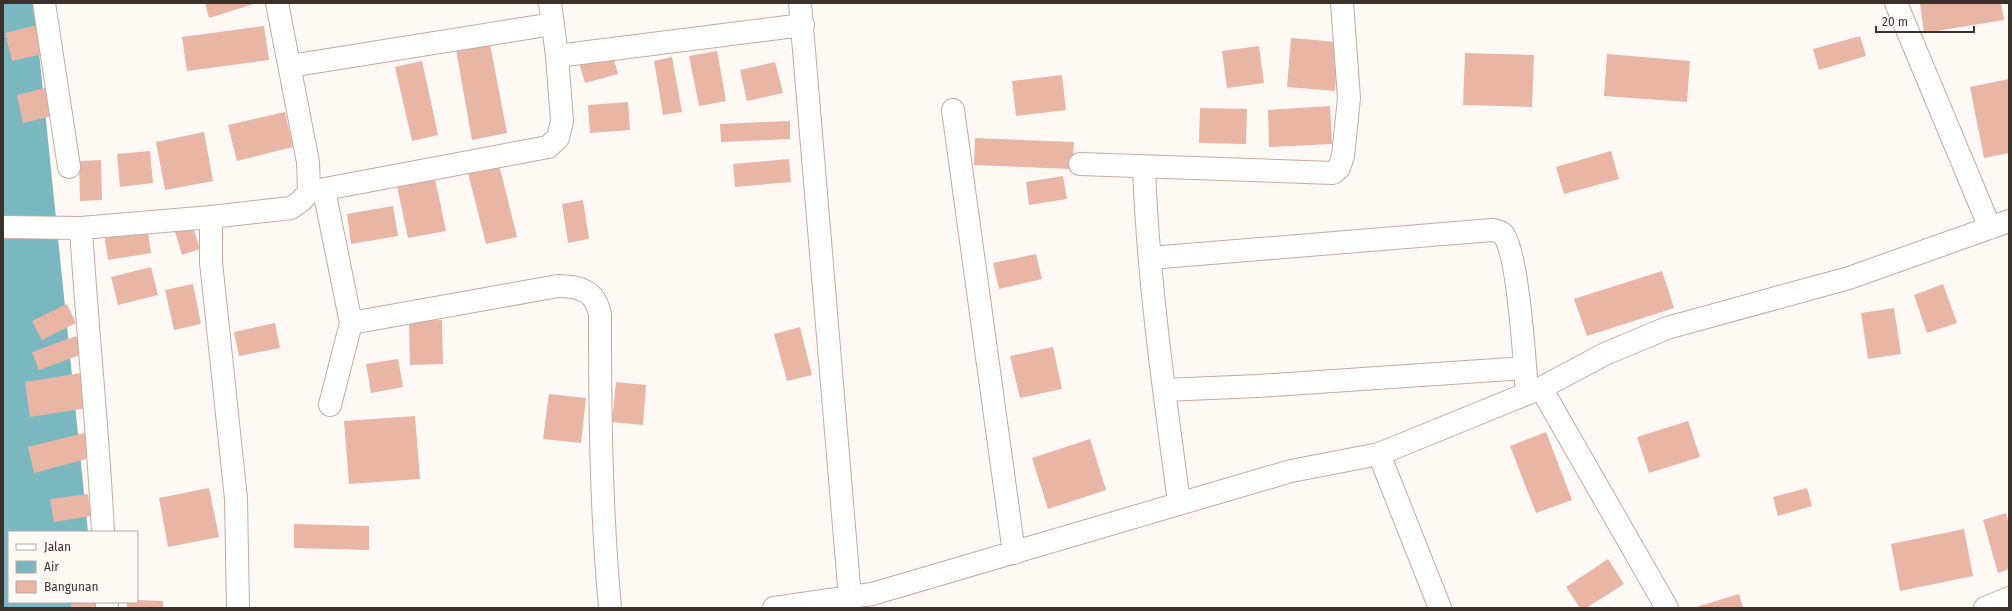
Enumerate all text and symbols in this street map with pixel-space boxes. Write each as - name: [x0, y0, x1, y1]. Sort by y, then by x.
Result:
- scale bar: [1876, 8, 1974, 34]
- text: 20 m: [1882, 15, 1908, 29]
- legend: [8, 531, 138, 603]
- text: Jalan: [44, 540, 71, 554]
- text: Air: [44, 560, 59, 574]
- text: Bangunan: [44, 580, 99, 594]

